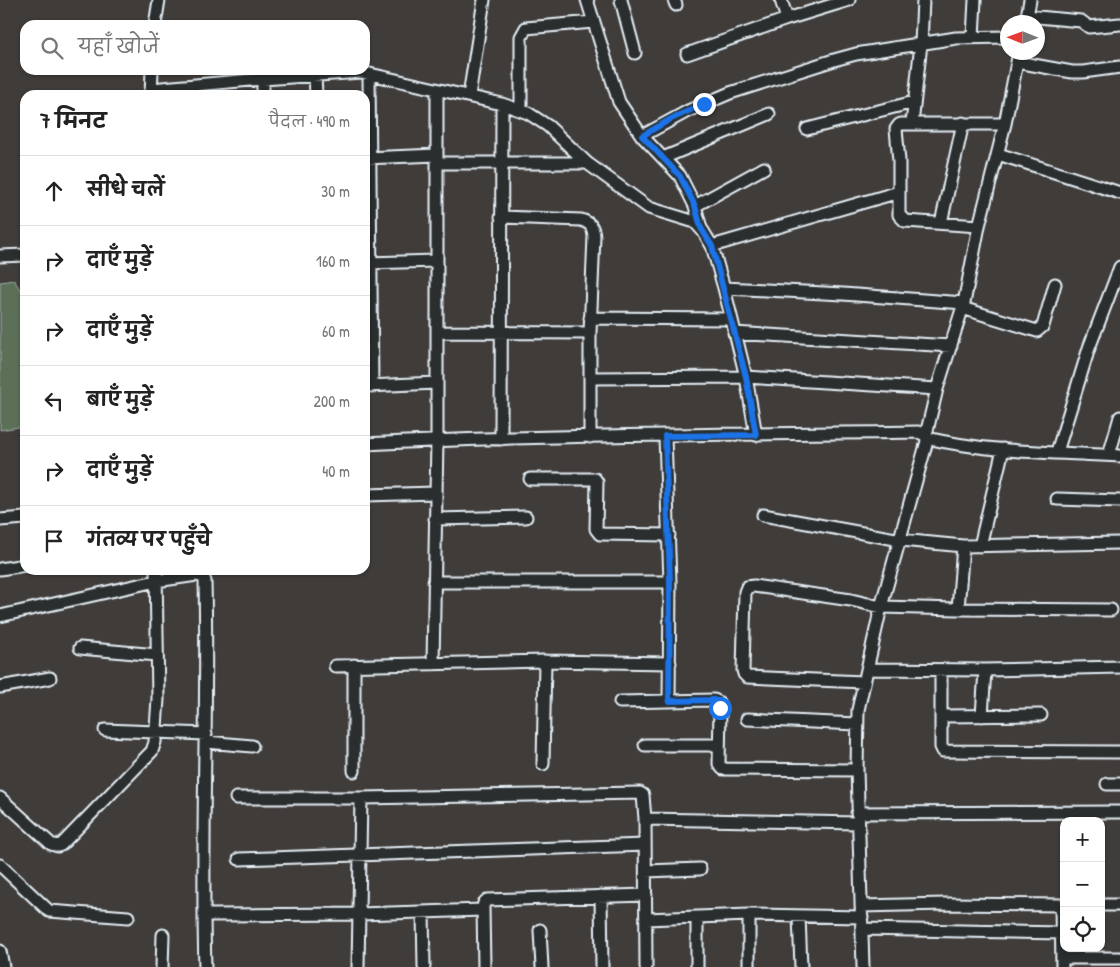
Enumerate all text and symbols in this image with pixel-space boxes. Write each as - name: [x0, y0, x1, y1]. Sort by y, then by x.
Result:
- north arrow: [1000, 15, 1045, 60]
- search box: [20, 20, 370, 75]
- text: यहाँ खोजें: [78, 33, 159, 59]
- icon: search: [38, 34, 66, 62]
- route end: [693, 93, 716, 116]
- text: 7 मिनट: [40, 106, 106, 135]
- text: पैदल · 490 m: [269, 110, 350, 132]
- text: सीधे चलें: [87, 176, 164, 202]
- icon: ahead: [40, 177, 68, 205]
- text: 30 m: [321, 180, 350, 202]
- text: दाएँ मुड़ें: [87, 246, 153, 272]
- icon: right: [40, 247, 68, 275]
- text: 160 m: [316, 250, 350, 272]
- text: दाएँ मुड़ें: [87, 316, 153, 342]
- icon: right: [40, 317, 68, 345]
- text: 60 m: [322, 320, 350, 342]
- text: बाएँ मुड़ें: [87, 386, 153, 412]
- icon: left: [40, 387, 68, 415]
- text: 200 m: [314, 390, 350, 412]
- text: दाएँ मुड़ें: [87, 456, 153, 482]
- icon: right: [40, 457, 68, 485]
- text: 40 m: [322, 460, 350, 482]
- text: गंतव्य पर पहुँचे: [87, 526, 211, 552]
- icon: arrive: [40, 527, 68, 555]
- route start: [709, 697, 732, 720]
- map controls: [1060, 817, 1105, 952]
- button: +: [1060, 817, 1105, 862]
- button: −: [1060, 862, 1105, 907]
- button: locate: [1060, 907, 1105, 952]

